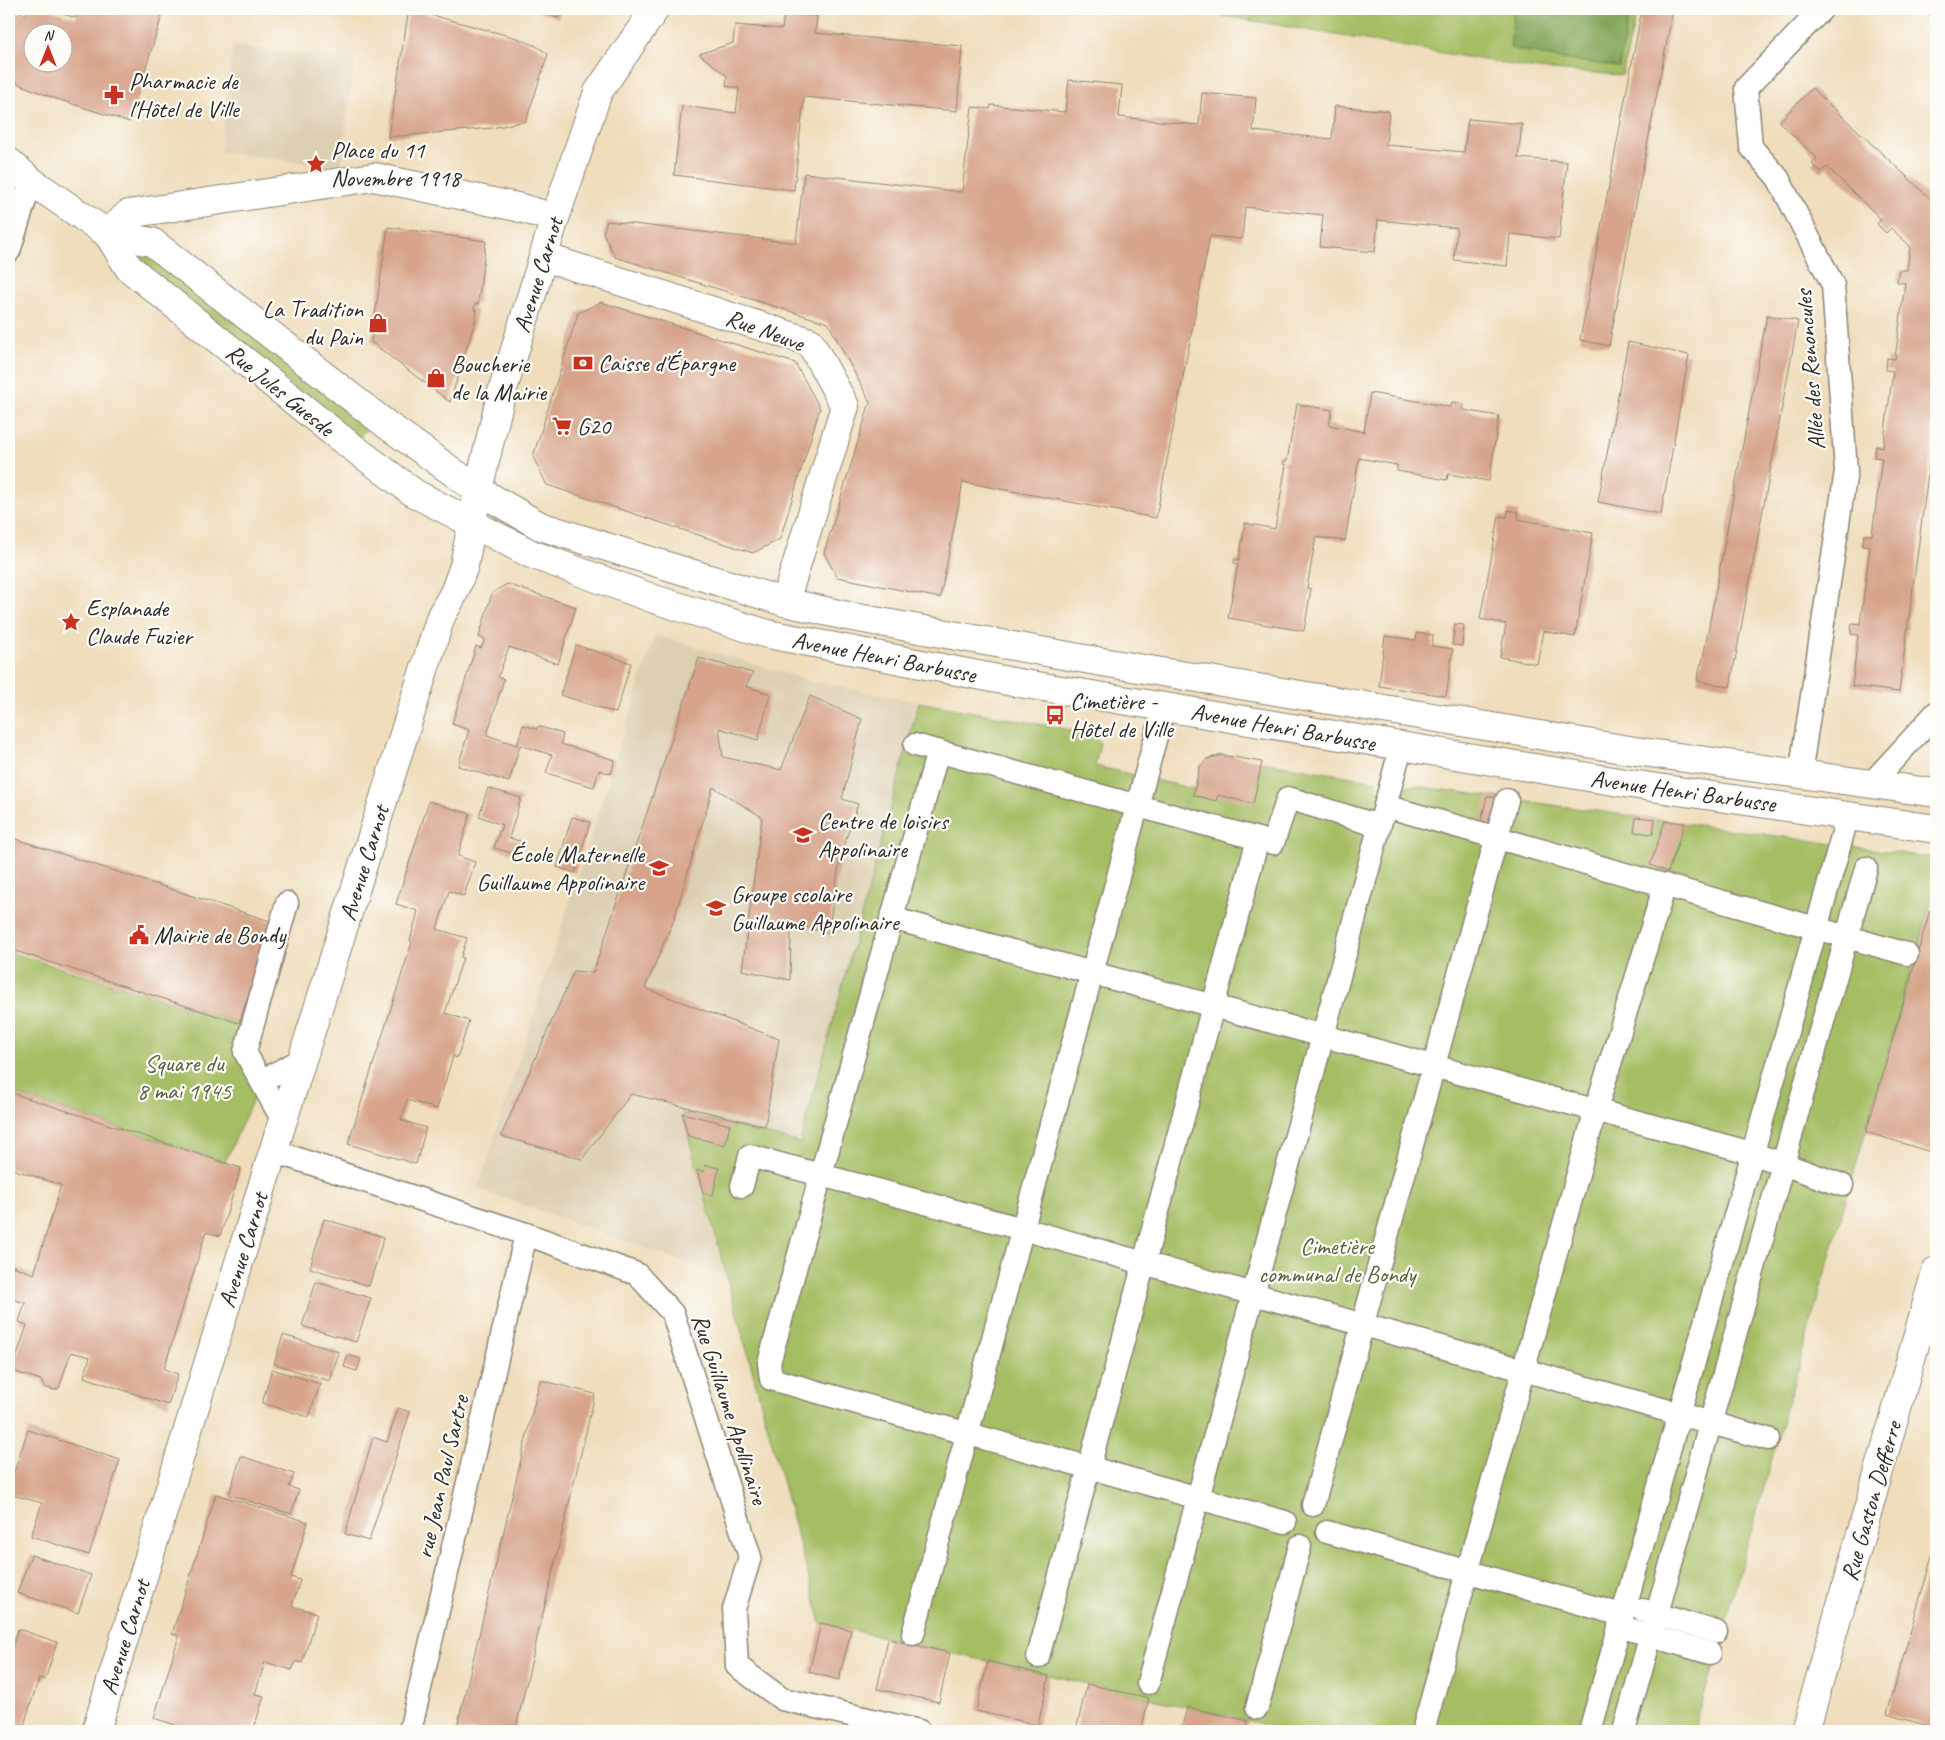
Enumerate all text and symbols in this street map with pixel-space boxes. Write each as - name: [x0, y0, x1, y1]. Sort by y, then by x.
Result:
- north arrow: [22, 22, 72, 72]
- text: N: [44, 27, 55, 44]
- place label: Pharmacie de l'Hôtel de Ville: [129, 66, 241, 124]
- pharmacy icon: Pharmacie de l'Hôtel de Ville: [103, 84, 125, 106]
- place label: Place du 11 Novembre 1918: [331, 135, 462, 193]
- place icon: Place du 11 Novembre 1918: [305, 153, 327, 175]
- street label: Avenue Carnot: [506, 212, 570, 336]
- street label: Allée des Renoncules: [1788, 286, 1832, 451]
- place label: La Tradition du Pain: [263, 294, 364, 352]
- street label: Rue Neuve: [722, 302, 810, 359]
- shop icon: La Tradition du Pain: [367, 312, 389, 334]
- street label: Rue Jules Guesde: [220, 337, 342, 444]
- place label: Caisse d'Épargne: [598, 348, 737, 378]
- place label: Boucherie de la Mairie: [451, 349, 548, 407]
- bank icon: Caisse d'Épargne: [572, 352, 594, 374]
- shop icon: Boucherie de la Mairie: [425, 367, 447, 389]
- place label: G20: [577, 411, 612, 441]
- supermarket icon: G20: [551, 415, 573, 437]
- place label: Esplanade Claude Fuzier: [86, 593, 194, 651]
- place icon: Esplanade Claude Fuzier: [60, 611, 82, 633]
- street label: Avenue Henri Barbusse: [790, 625, 980, 690]
- place label: Cimetière - Hôtel de Ville: [1070, 686, 1175, 744]
- street label: Avenue Henri Barbusse: [1189, 696, 1379, 758]
- bus stop icon: Cimetière - Hôtel de Ville: [1044, 704, 1066, 726]
- street label: Avenue Henri Barbusse: [1589, 763, 1779, 819]
- street label: Avenue Carnot: [332, 800, 396, 924]
- place label: Centre de loisirs Appolinaire: [818, 806, 949, 864]
- school or university icon: Centre de loisirs Appolinaire: [792, 824, 814, 846]
- place label: École Maternelle Guillaume Appolinaire: [477, 839, 646, 897]
- school or university icon: École Maternelle Guillaume Appolinaire: [648, 857, 670, 879]
- place label: Groupe scolaire Guillaume Appolinaire: [731, 879, 901, 937]
- school or university icon: Groupe scolaire Guillaume Appolinaire: [705, 897, 727, 919]
- place label: Mairie de Bondy: [154, 920, 287, 950]
- public building icon: Mairie de Bondy: [128, 924, 150, 946]
- park label: Square du 8 mai 1945: [137, 1048, 232, 1106]
- street label: Avenue Carnot: [211, 1187, 275, 1311]
- park label: Cimetière communal de Bondy: [1259, 1231, 1417, 1289]
- street label: Rue Guillaume Apollinaire: [685, 1310, 776, 1510]
- street label: rue Jean Paul Sartre: [409, 1390, 476, 1561]
- street label: Rue Gaston Defferre: [1834, 1416, 1909, 1584]
- street label: Avenue Carnot: [93, 1574, 157, 1698]

